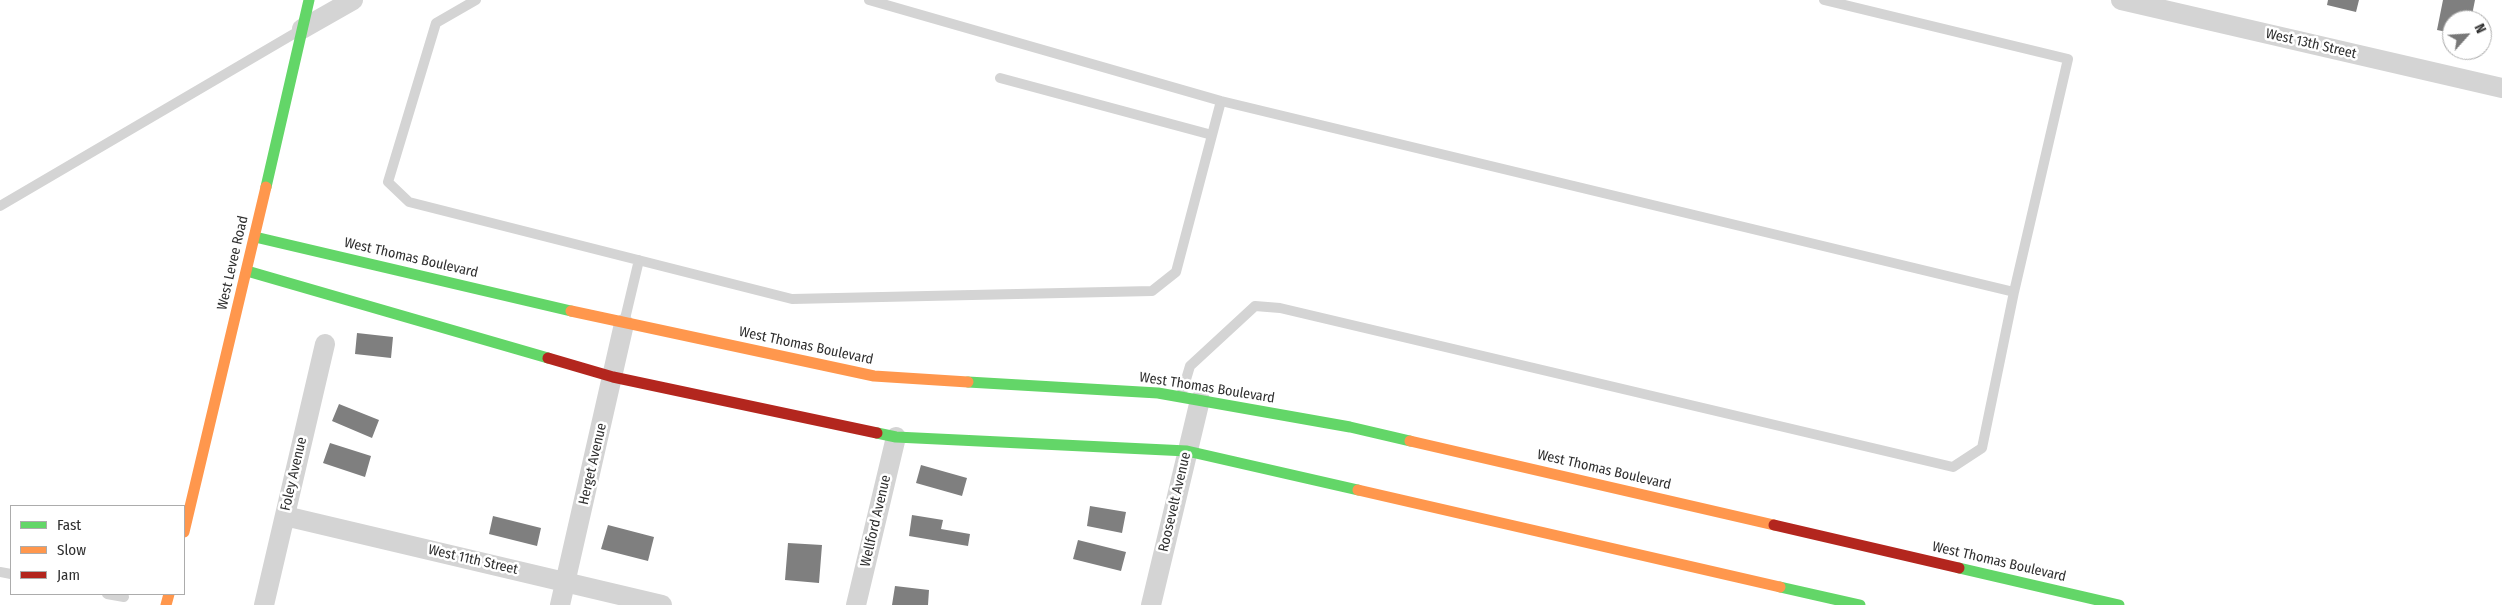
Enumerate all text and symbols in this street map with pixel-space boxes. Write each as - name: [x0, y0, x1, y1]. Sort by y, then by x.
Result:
- north arrow: [2442, 10, 2492, 60]
- text: N: [2471, 21, 2490, 36]
- street label: West 13th Street: [2264, 25, 2358, 63]
- street label: West Levee Road: [214, 214, 252, 312]
- street label: West Thomas Boulevard: [342, 234, 480, 282]
- street label: West Thomas Boulevard: [737, 324, 875, 368]
- street label: West Thomas Boulevard: [1138, 369, 1276, 407]
- street label: Herget Avenue: [575, 422, 611, 506]
- street label: Foley Avenue: [277, 436, 311, 512]
- street label: West Thomas Boulevard: [1535, 446, 1673, 494]
- street label: Roosevelt Avenue: [1155, 451, 1195, 553]
- street label: Wellford Avenue: [857, 474, 895, 568]
- legend: [10, 505, 185, 595]
- text: Fast: [57, 516, 81, 534]
- street label: West Thomas Boulevard: [1930, 538, 2068, 586]
- text: Slow: [57, 541, 86, 559]
- street label: West 11th Street: [427, 542, 519, 578]
- text: Jam: [57, 566, 80, 584]

